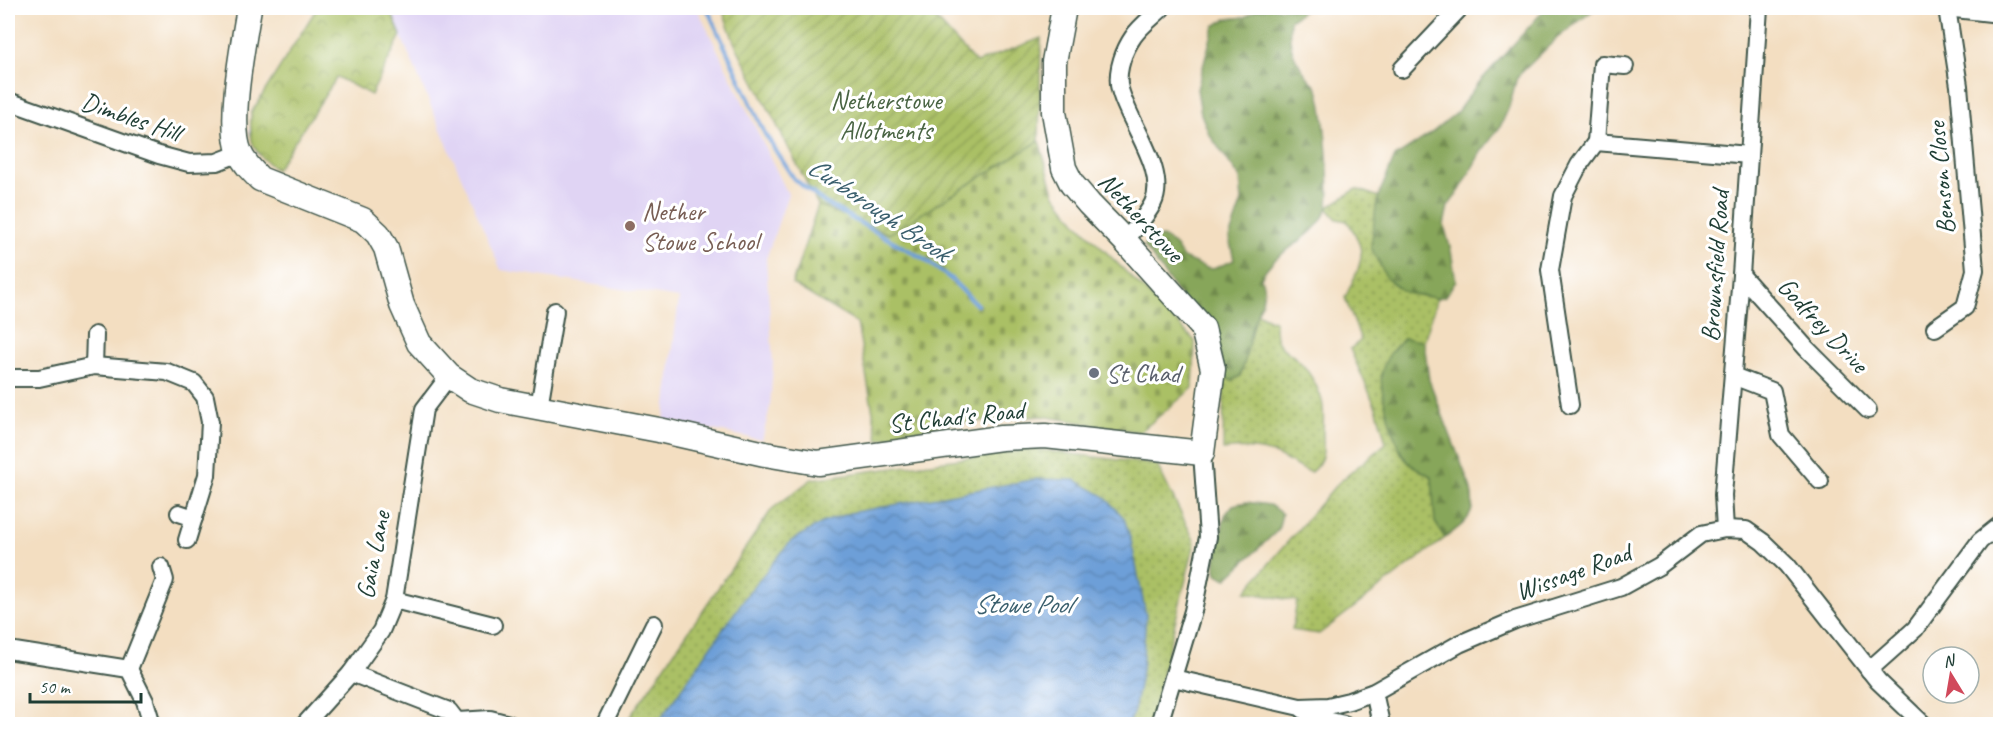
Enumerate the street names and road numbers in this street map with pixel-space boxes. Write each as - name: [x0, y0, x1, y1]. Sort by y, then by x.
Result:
- street label: Dimbles Hill: [77, 85, 189, 151]
- street label: Benson Close: [1919, 118, 1962, 236]
- street label: Netherstowe: [1091, 165, 1193, 271]
- street label: Brownsfield Road: [1693, 185, 1737, 343]
- street label: Godfrey Drive: [1770, 270, 1877, 382]
- street label: St Chad's Road: [887, 393, 1029, 441]
- street label: Gaia Lane: [348, 507, 398, 602]
- street label: Wissage Road: [1511, 535, 1639, 608]

